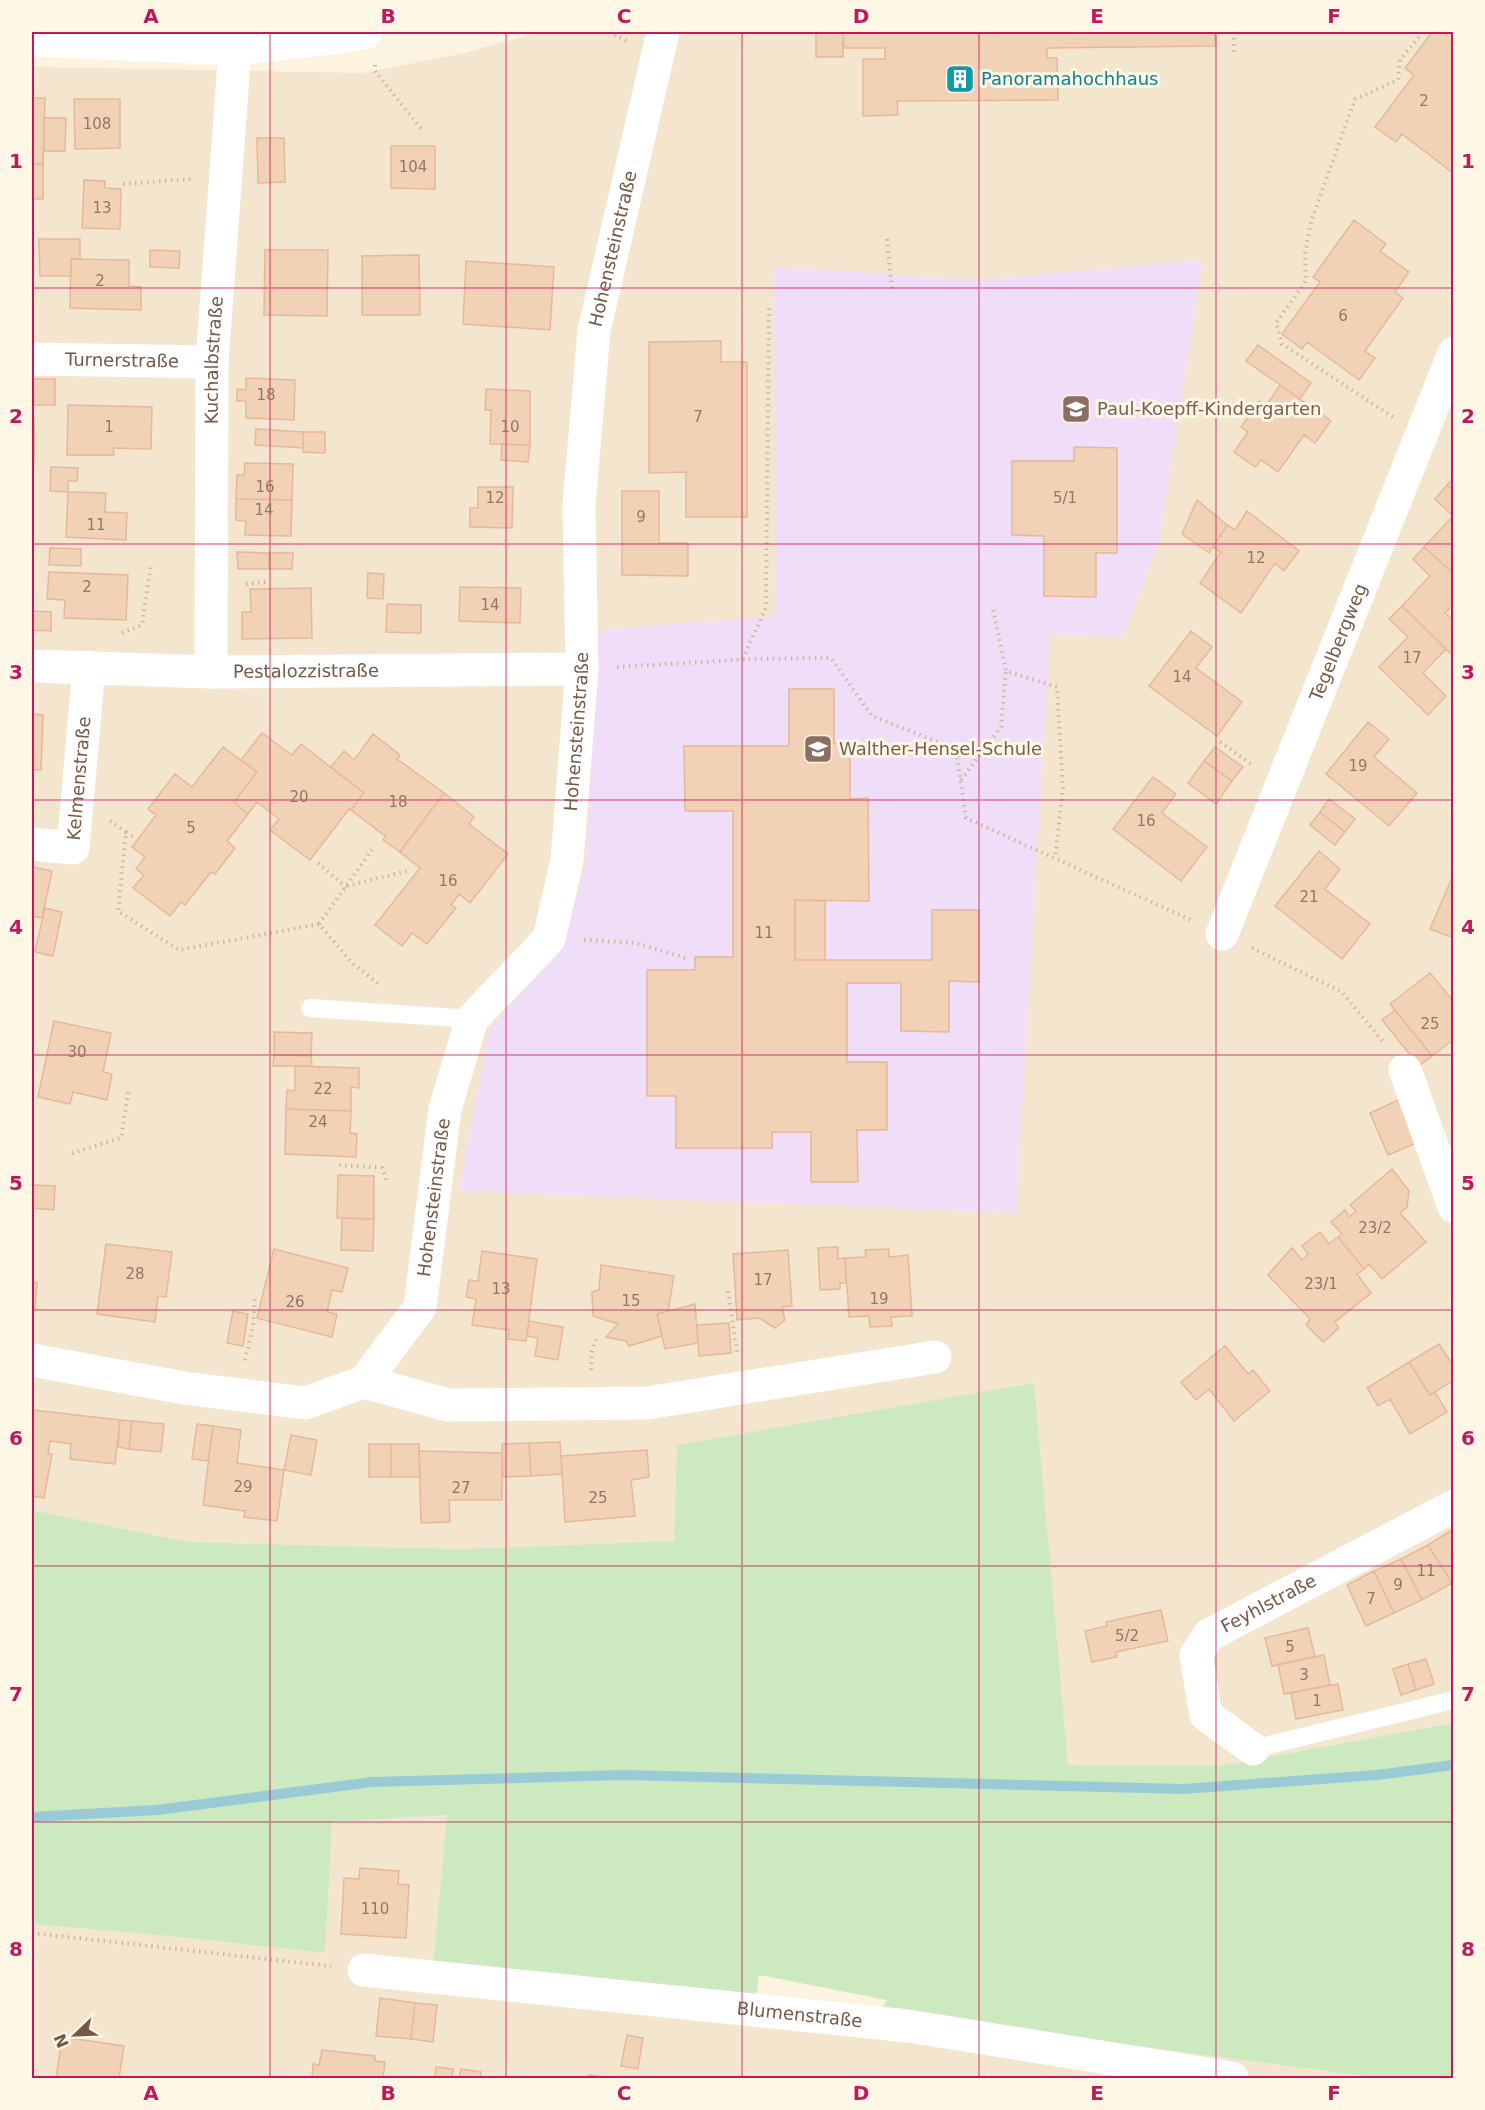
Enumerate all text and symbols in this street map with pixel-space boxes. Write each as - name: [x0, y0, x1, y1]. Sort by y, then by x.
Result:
- text: A: [143, 4, 159, 28]
- text: B: [380, 4, 396, 28]
- text: C: [617, 4, 631, 28]
- text: D: [853, 4, 869, 28]
- text: E: [1090, 4, 1104, 28]
- text: F: [1327, 4, 1341, 28]
- building icon: Panoramahochhaus: [944, 63, 976, 95]
- place label: Panoramahochhaus: [981, 68, 1158, 89]
- house number: 2: [1419, 92, 1429, 110]
- house number: 108: [83, 115, 111, 133]
- text: 1: [9, 149, 23, 173]
- text: 1: [1461, 149, 1475, 173]
- house number: 104: [399, 158, 427, 176]
- street label: Hohensteinstraße: [584, 168, 641, 329]
- house number: 13: [92, 199, 112, 217]
- house number: 2: [95, 272, 105, 290]
- street label: Kuchalbstraße: [201, 295, 227, 424]
- house number: 6: [1338, 307, 1348, 325]
- street label: Turnerstraße: [64, 349, 179, 371]
- house number: 18: [256, 386, 276, 404]
- school or university icon: Paul-Koepff-Kindergarten: [1060, 393, 1092, 425]
- place label: Paul-Koepff-Kindergarten: [1097, 398, 1322, 419]
- text: 2: [9, 404, 23, 428]
- text: 2: [1461, 404, 1475, 428]
- house number: 7: [693, 408, 703, 426]
- house number: 1: [104, 418, 114, 436]
- house number: 10: [500, 418, 520, 436]
- house number: 16: [255, 478, 275, 496]
- house number: 12: [485, 489, 505, 507]
- house number: 5/1: [1053, 489, 1077, 507]
- house number: 14: [254, 501, 274, 519]
- house number: 9: [636, 508, 646, 526]
- house number: 11: [86, 516, 106, 534]
- house number: 12: [1246, 549, 1266, 567]
- house number: 2: [82, 578, 92, 596]
- street label: Tegelbergweg: [1305, 580, 1371, 705]
- house number: 14: [480, 596, 500, 614]
- house number: 17: [1402, 649, 1422, 667]
- street label: Hohensteinstraße: [560, 652, 592, 812]
- text: 3: [9, 660, 23, 684]
- street label: Pestalozzistraße: [233, 660, 379, 682]
- text: 3: [1461, 660, 1475, 684]
- house number: 14: [1172, 668, 1192, 686]
- street label: Kelmenstraße: [63, 716, 95, 841]
- school or university icon: Walther-Hensel-Schule: [802, 733, 834, 765]
- place label: Walther-Hensel-Schule: [839, 738, 1042, 759]
- house number: 19: [1348, 757, 1368, 775]
- house number: 20: [289, 788, 309, 806]
- house number: 18: [388, 793, 408, 811]
- house number: 16: [1136, 812, 1156, 830]
- house number: 5: [186, 819, 196, 837]
- house number: 16: [438, 872, 458, 890]
- house number: 21: [1299, 888, 1319, 906]
- text: 4: [9, 915, 23, 939]
- text: 4: [1461, 915, 1475, 939]
- house number: 11: [754, 924, 774, 942]
- house number: 25: [1420, 1015, 1440, 1033]
- house number: 30: [67, 1043, 87, 1061]
- house number: 22: [313, 1080, 333, 1098]
- house number: 24: [308, 1113, 328, 1131]
- street label: Hohensteinstraße: [413, 1117, 454, 1278]
- text: 5: [9, 1171, 23, 1195]
- text: 5: [1461, 1171, 1475, 1195]
- house number: 23/2: [1358, 1219, 1392, 1237]
- house number: 28: [125, 1265, 145, 1283]
- house number: 17: [753, 1271, 773, 1289]
- house number: 23/1: [1304, 1275, 1338, 1293]
- house number: 13: [491, 1280, 511, 1298]
- house number: 19: [869, 1290, 889, 1308]
- house number: 15: [621, 1292, 641, 1310]
- house number: 26: [285, 1293, 305, 1311]
- text: 6: [9, 1426, 23, 1450]
- text: 6: [1461, 1426, 1475, 1450]
- house number: 29: [233, 1478, 253, 1496]
- house number: 27: [451, 1479, 471, 1497]
- house number: 25: [588, 1489, 608, 1507]
- house number: 11: [1416, 1562, 1436, 1580]
- street label: Feyhlstraße: [1217, 1569, 1320, 1637]
- house number: 9: [1393, 1576, 1403, 1594]
- house number: 7: [1366, 1590, 1376, 1608]
- house number: 5/2: [1115, 1627, 1139, 1645]
- house number: 5: [1285, 1638, 1295, 1656]
- house number: 3: [1299, 1666, 1309, 1684]
- text: 7: [9, 1682, 23, 1706]
- text: 7: [1461, 1682, 1475, 1706]
- house number: 1: [1312, 1692, 1322, 1710]
- house number: 110: [361, 1900, 389, 1918]
- text: 8: [9, 1937, 23, 1961]
- text: 8: [1461, 1937, 1475, 1961]
- street label: Blumenstraße: [736, 1997, 864, 2031]
- north arrow: [45, 2005, 105, 2065]
- text: N: [50, 2031, 73, 2051]
- text: A: [143, 2081, 159, 2105]
- text: B: [380, 2081, 396, 2105]
- text: C: [617, 2081, 631, 2105]
- text: D: [853, 2081, 869, 2105]
- text: E: [1090, 2081, 1104, 2105]
- text: F: [1327, 2081, 1341, 2105]

